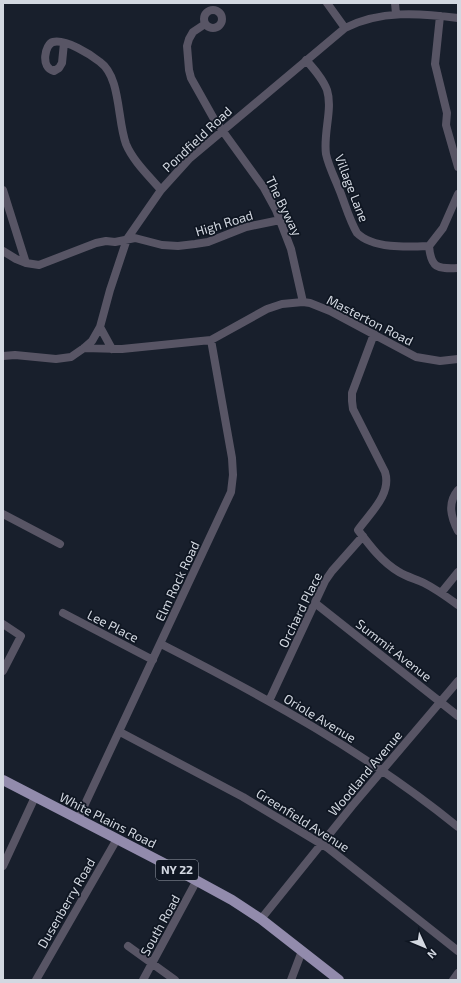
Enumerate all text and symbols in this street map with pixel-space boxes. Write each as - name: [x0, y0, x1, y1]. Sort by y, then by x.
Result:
- street label: Pondfield Road: [159, 103, 235, 175]
- street label: Village Lane: [332, 152, 372, 224]
- street label: The Byway: [263, 173, 305, 239]
- street label: High Road: [193, 207, 255, 239]
- street label: Masterton Road: [324, 291, 416, 349]
- street label: Elm Rock Road: [151, 538, 203, 624]
- street label: Orchard Place: [275, 570, 325, 650]
- street label: Lee Place: [85, 606, 141, 646]
- street label: Summit Avenue: [353, 615, 435, 685]
- street label: Oriole Avenue: [281, 690, 359, 746]
- street label: Woodland Avenue: [325, 727, 405, 819]
- street label: Greenfield Avenue: [253, 785, 353, 855]
- street label: White Plains Road: [57, 789, 159, 851]
- street label: Dusenberry Road: [34, 855, 98, 951]
- road number: NY 22: [156, 860, 198, 880]
- street label: South Road: [137, 892, 183, 958]
- north arrow: [405, 927, 445, 967]
- text: N: [425, 947, 440, 962]

